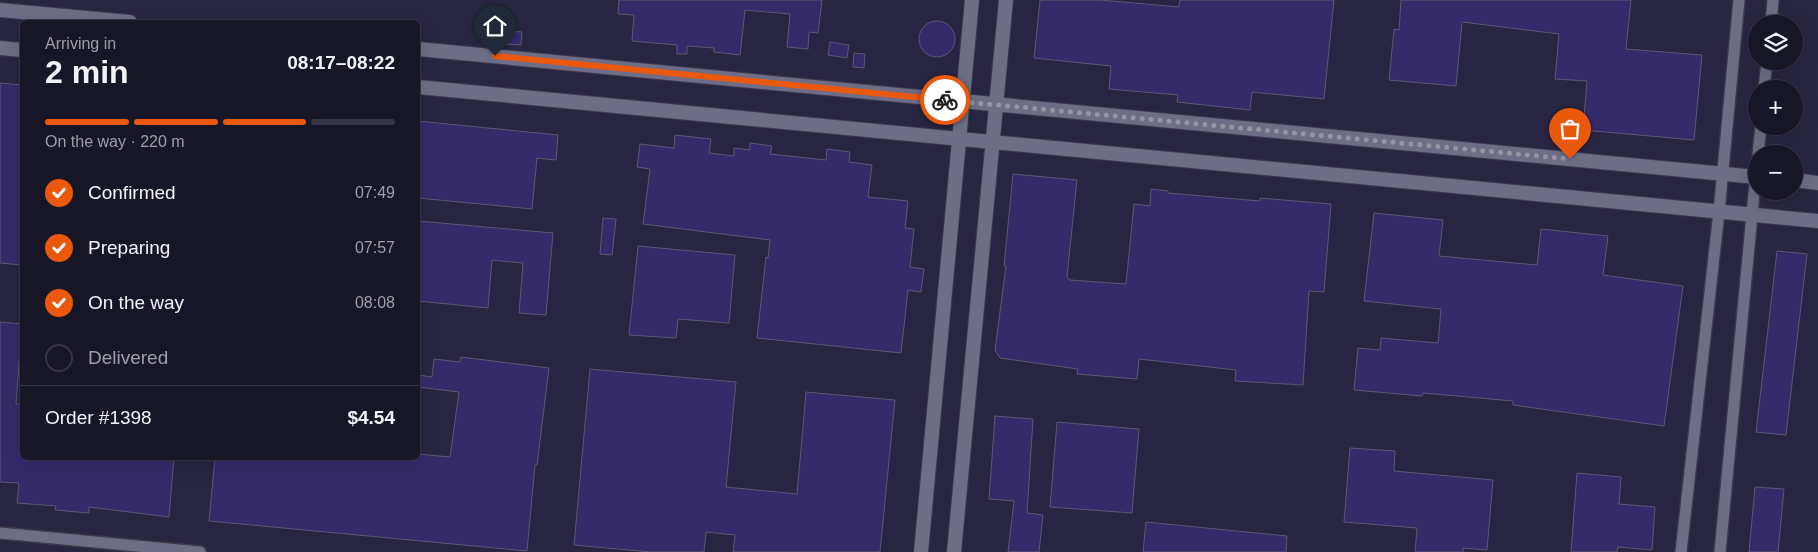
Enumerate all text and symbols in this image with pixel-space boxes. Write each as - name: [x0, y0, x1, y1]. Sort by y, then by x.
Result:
- pin: [474, 5, 516, 56]
- icon: home: [481, 12, 509, 40]
- map controls: [1748, 15, 1803, 200]
- button: layers: [1748, 15, 1803, 70]
- text: Arriving in: [45, 35, 116, 52]
- text: 08:17–08:22: [287, 52, 395, 73]
- text: 2 min: [45, 54, 129, 90]
- courier: [920, 75, 970, 125]
- button: +: [1748, 80, 1803, 135]
- icon: bike: [931, 86, 959, 114]
- pin: [1549, 108, 1591, 159]
- icon: bag: [1556, 115, 1584, 143]
- text: On the way · 220 m: [45, 133, 185, 150]
- button: −: [1748, 145, 1803, 200]
- icon: check: [45, 179, 73, 207]
- text: Confirmed: [88, 182, 176, 203]
- text: 07:49: [355, 184, 395, 201]
- icon: check: [45, 234, 73, 262]
- text: Preparing: [88, 237, 170, 258]
- text: 07:57: [355, 239, 395, 256]
- icon: check: [45, 289, 73, 317]
- text: On the way: [88, 292, 184, 313]
- text: 08:08: [355, 294, 395, 311]
- text: Delivered: [88, 347, 168, 368]
- text: Order #1398: [45, 407, 152, 428]
- text: $4.54: [347, 407, 395, 428]

